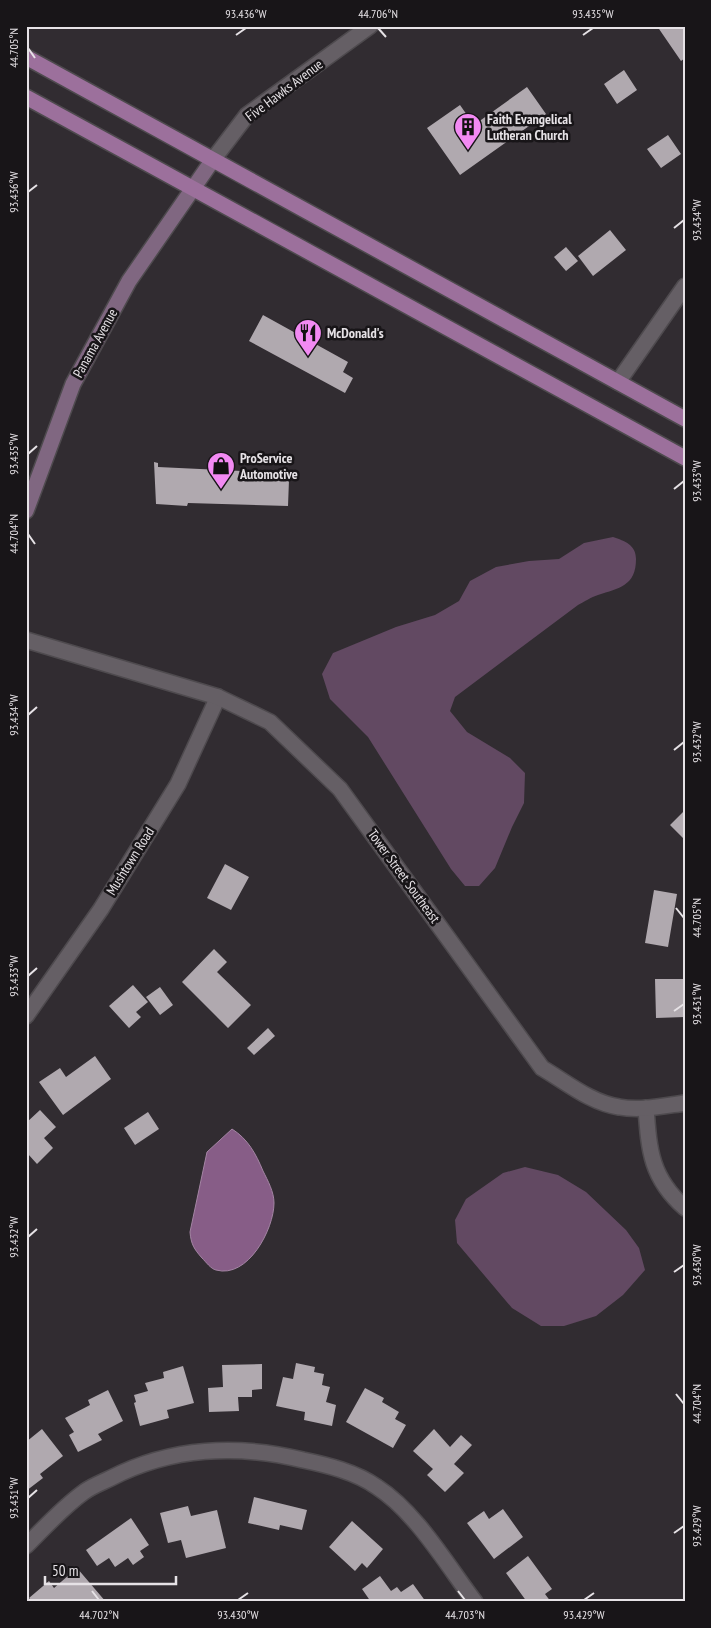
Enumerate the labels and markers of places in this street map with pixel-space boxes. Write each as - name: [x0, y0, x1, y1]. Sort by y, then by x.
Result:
- place label: Faith Evangelical Lutheran Church: [487, 110, 572, 144]
- building icon: Faith Evangelical Lutheran Church: [453, 112, 483, 151]
- restaurant icon: McDonald's: [293, 318, 323, 357]
- place label: McDonald's: [327, 324, 384, 342]
- place label: ProService Automotive: [239, 449, 298, 483]
- shop icon: ProService Automotive: [206, 451, 236, 490]

